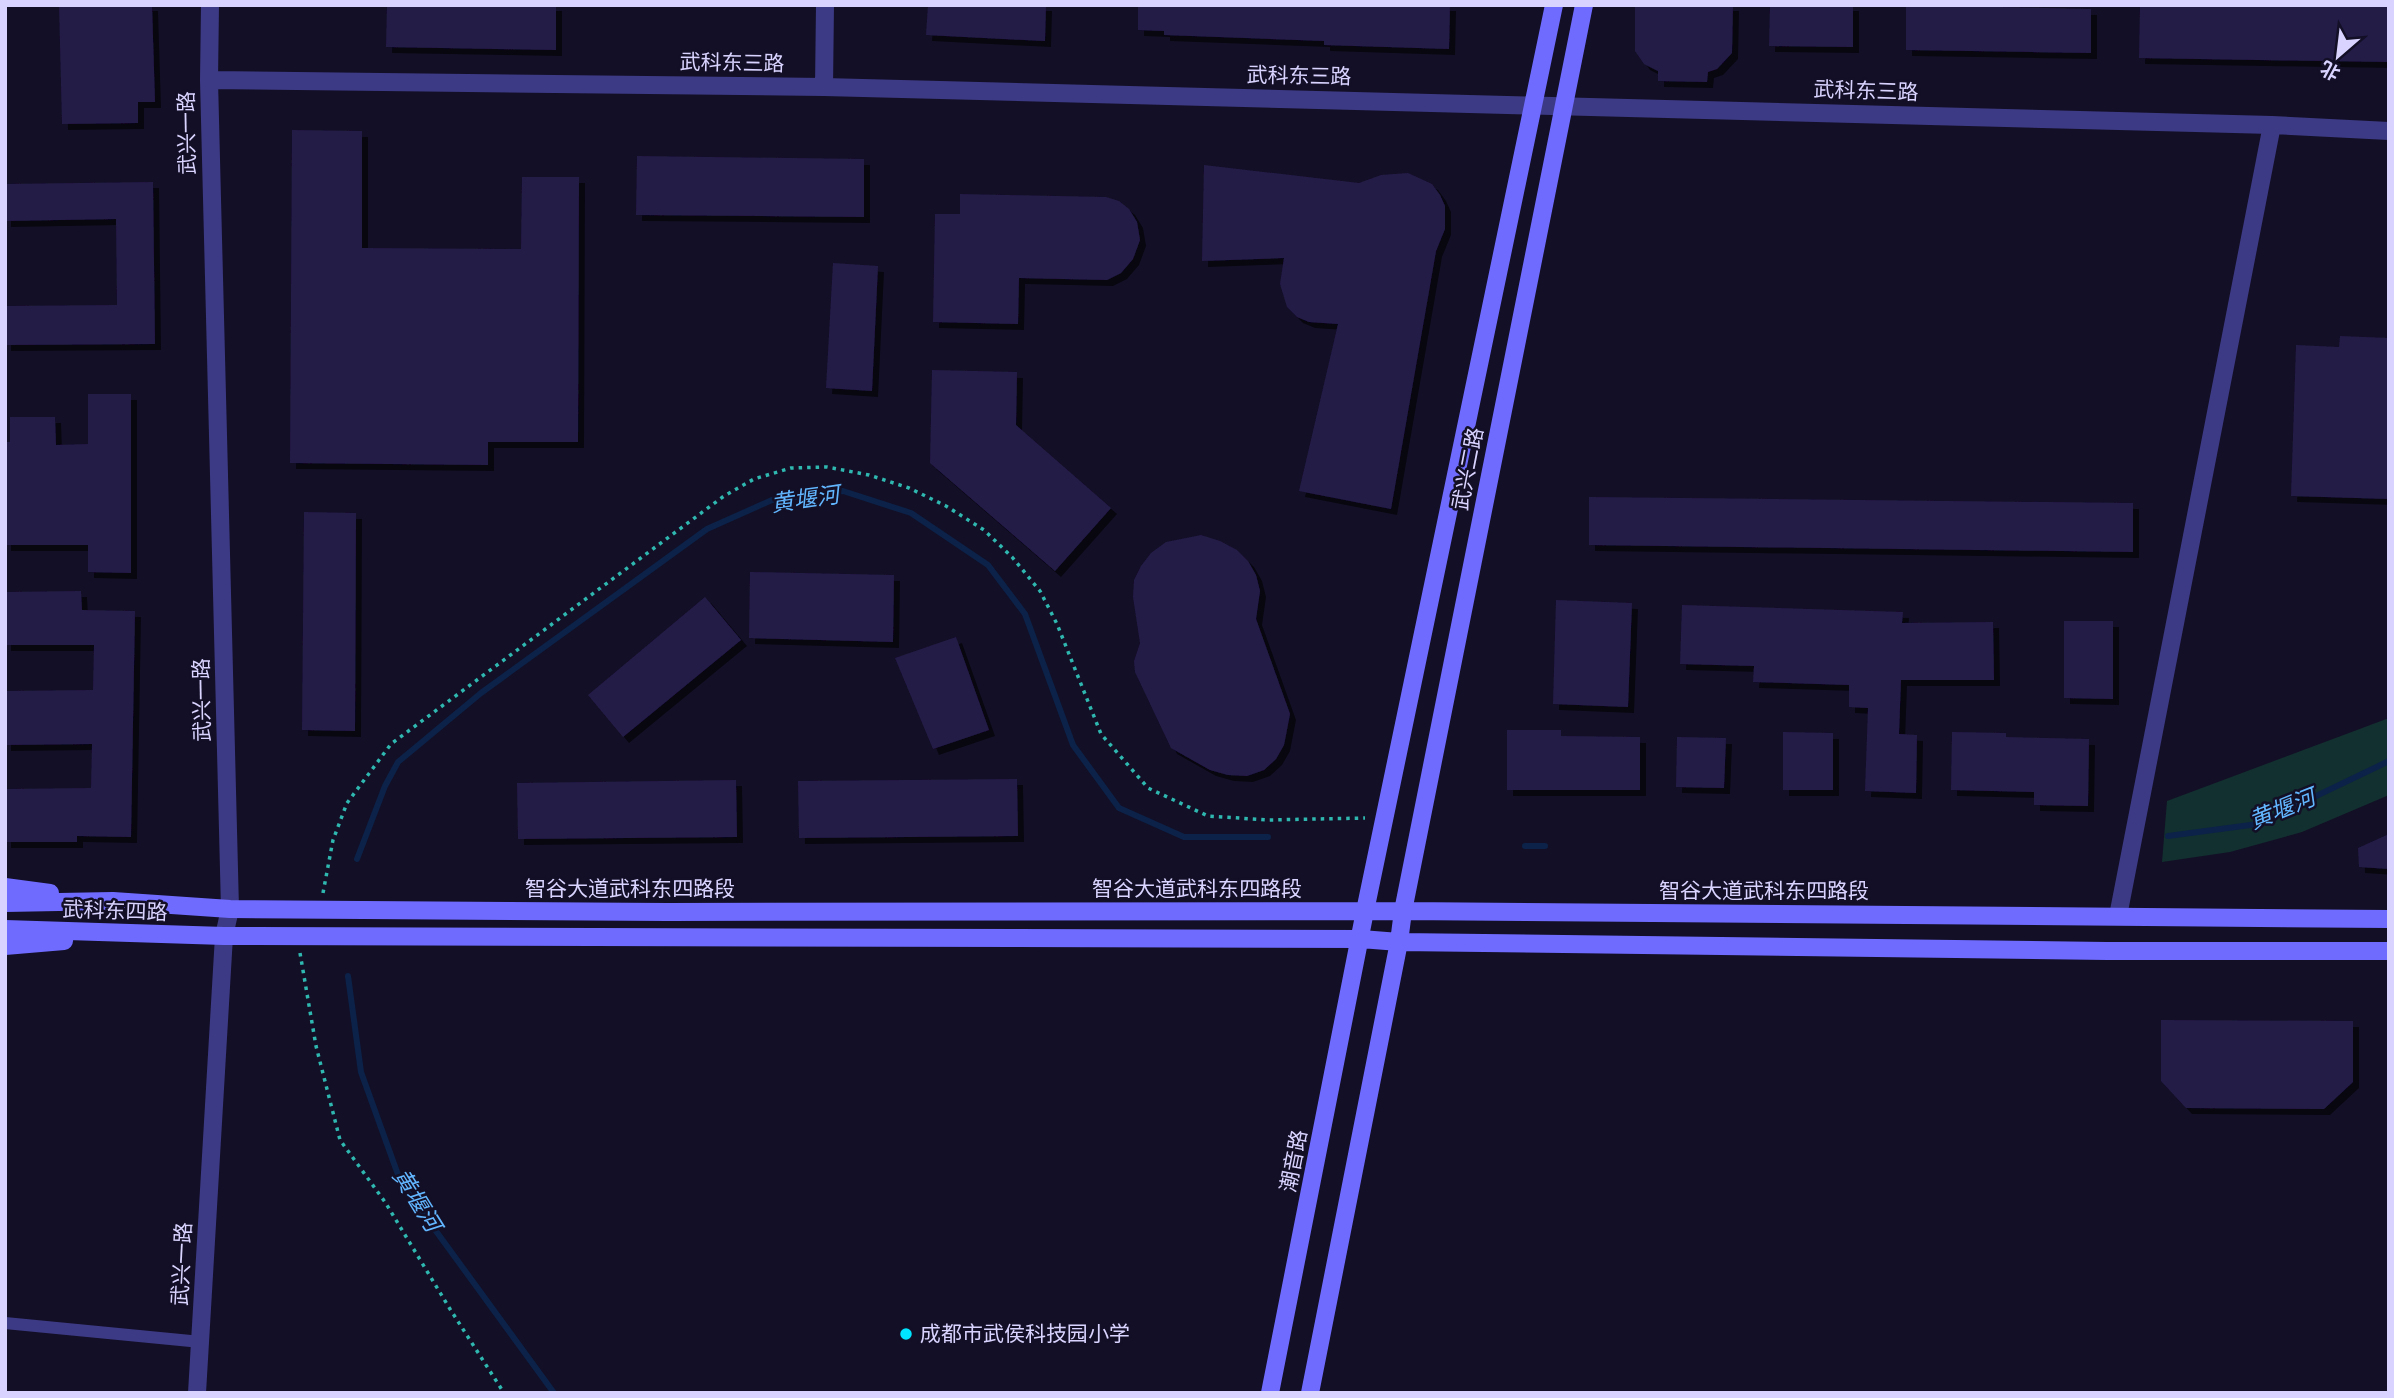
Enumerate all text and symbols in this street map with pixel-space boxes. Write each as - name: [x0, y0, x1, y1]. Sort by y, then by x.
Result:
- north arrow: [2303, 21, 2373, 91]
- street label: 武科东三路: [679, 48, 785, 75]
- text: 北: [2316, 57, 2344, 86]
- street label: 武科东三路: [1246, 61, 1352, 88]
- street label: 武科东三路: [1813, 75, 1919, 104]
- street label: 武兴一路: [172, 91, 199, 175]
- street label: 武兴二路: [1446, 425, 1487, 512]
- water label: 黄堰河: [769, 479, 845, 517]
- street label: 武兴一路: [187, 658, 214, 742]
- water label: 黄堰河: [2244, 781, 2323, 834]
- street label: 智谷大道武科东四路段: [525, 875, 735, 900]
- street label: 智谷大道武科东四路段: [1092, 875, 1302, 900]
- street label: 智谷大道武科东四路段: [1659, 877, 1869, 902]
- street label: 武科东四路: [62, 895, 168, 924]
- street label: 潮音路: [1274, 1127, 1311, 1194]
- water label: 黄堰河: [388, 1163, 450, 1240]
- street label: 武兴一路: [166, 1221, 195, 1307]
- place label: 成都市武侯科技园小学: [920, 1320, 1130, 1345]
- marker: 成都市武侯科技园小学: [898, 1326, 914, 1342]

